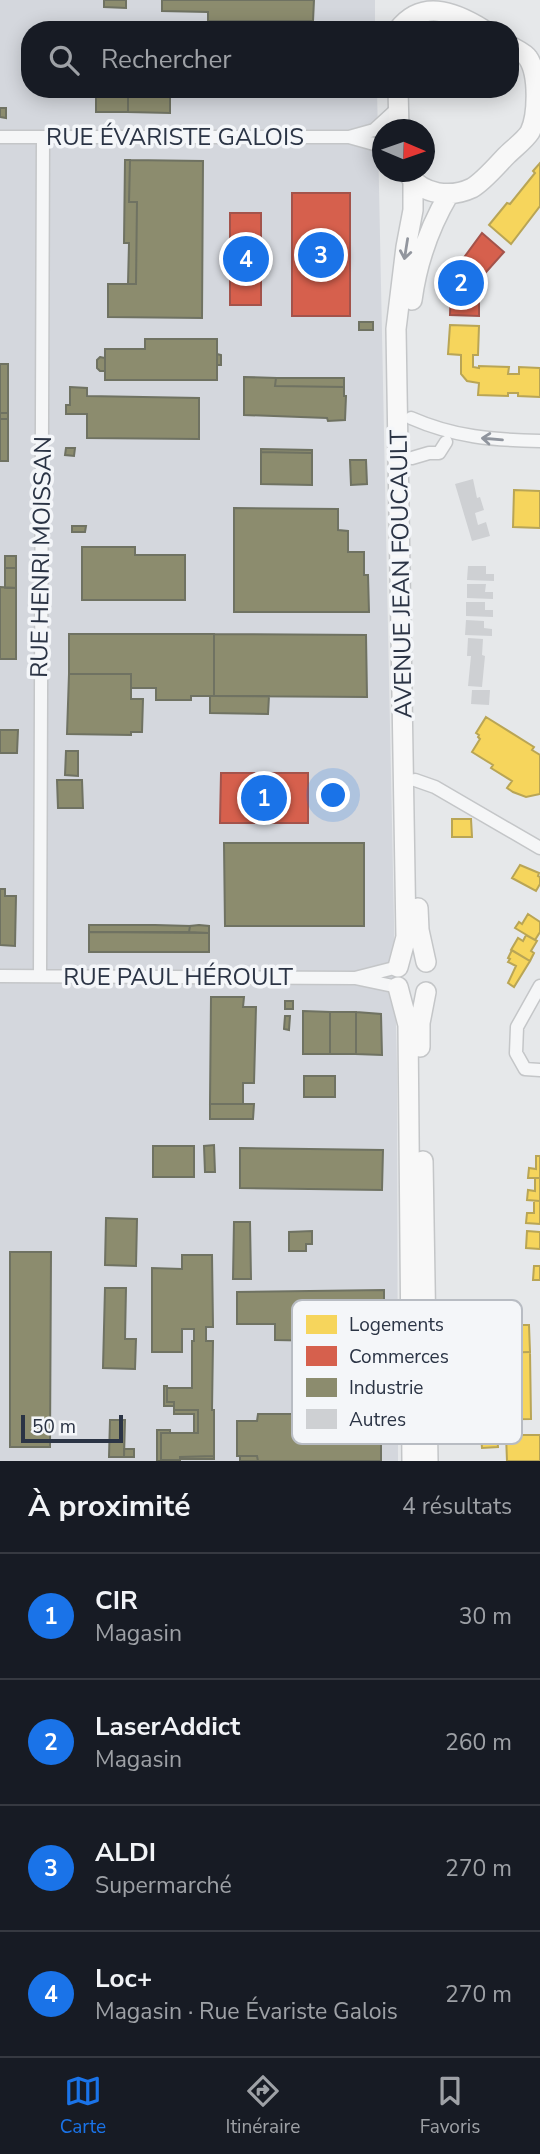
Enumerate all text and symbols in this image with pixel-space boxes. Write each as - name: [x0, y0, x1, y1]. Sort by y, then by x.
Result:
- search box: [21, 21, 519, 98]
- icon: search: [45, 41, 83, 79]
- text: Rechercher: [101, 42, 232, 77]
- north arrow: [372, 119, 435, 182]
- street label: RUE ÉVARISTE GALOIS: [46, 121, 304, 153]
- pin: 3: [298, 229, 344, 281]
- pin: 4: [223, 233, 269, 285]
- one-way arrow: [399, 238, 412, 260]
- pin: 2: [438, 257, 484, 309]
- street label: AVENUE JEAN FOUCAULT: [382, 429, 420, 719]
- one-way arrow: [481, 432, 504, 445]
- street label: RUE HENRI MOISSAN: [23, 436, 59, 678]
- pin: 1: [241, 772, 287, 824]
- your location: [316, 778, 350, 812]
- street label: RUE PAUL HÉROULT: [63, 961, 293, 993]
- legend: [292, 1300, 522, 1444]
- text: Logements: [349, 1312, 444, 1338]
- text: Commerces: [349, 1344, 449, 1370]
- text: Industrie: [349, 1375, 423, 1401]
- text: Autres: [349, 1407, 406, 1433]
- scale bar: [21, 1412, 122, 1444]
- text: 50 m: [32, 1414, 76, 1440]
- text: À proximité: [28, 1486, 190, 1527]
- text: 4 résultats: [402, 1491, 512, 1522]
- text: CIR: [95, 1583, 138, 1618]
- text: 1: [44, 1601, 58, 1632]
- text: 30 m: [459, 1601, 512, 1632]
- text: Magasin: [95, 1618, 182, 1649]
- text: LaserAddict: [95, 1709, 240, 1744]
- text: 2: [44, 1727, 58, 1758]
- text: 260 m: [445, 1727, 512, 1758]
- text: Magasin: [95, 1744, 182, 1775]
- text: ALDI: [95, 1835, 156, 1870]
- text: 3: [44, 1853, 58, 1884]
- text: 270 m: [445, 1853, 512, 1884]
- text: Supermarché: [95, 1870, 232, 1901]
- text: Loc+: [95, 1961, 152, 1996]
- text: 4: [44, 1979, 58, 2010]
- text: 270 m: [445, 1979, 512, 2010]
- text: Magasin · Rue Évariste Galois: [95, 1996, 398, 2027]
- tab: Carte: [60, 2072, 106, 2140]
- tab: Itinéraire: [226, 2072, 300, 2140]
- tab: Favoris: [420, 2072, 480, 2140]

